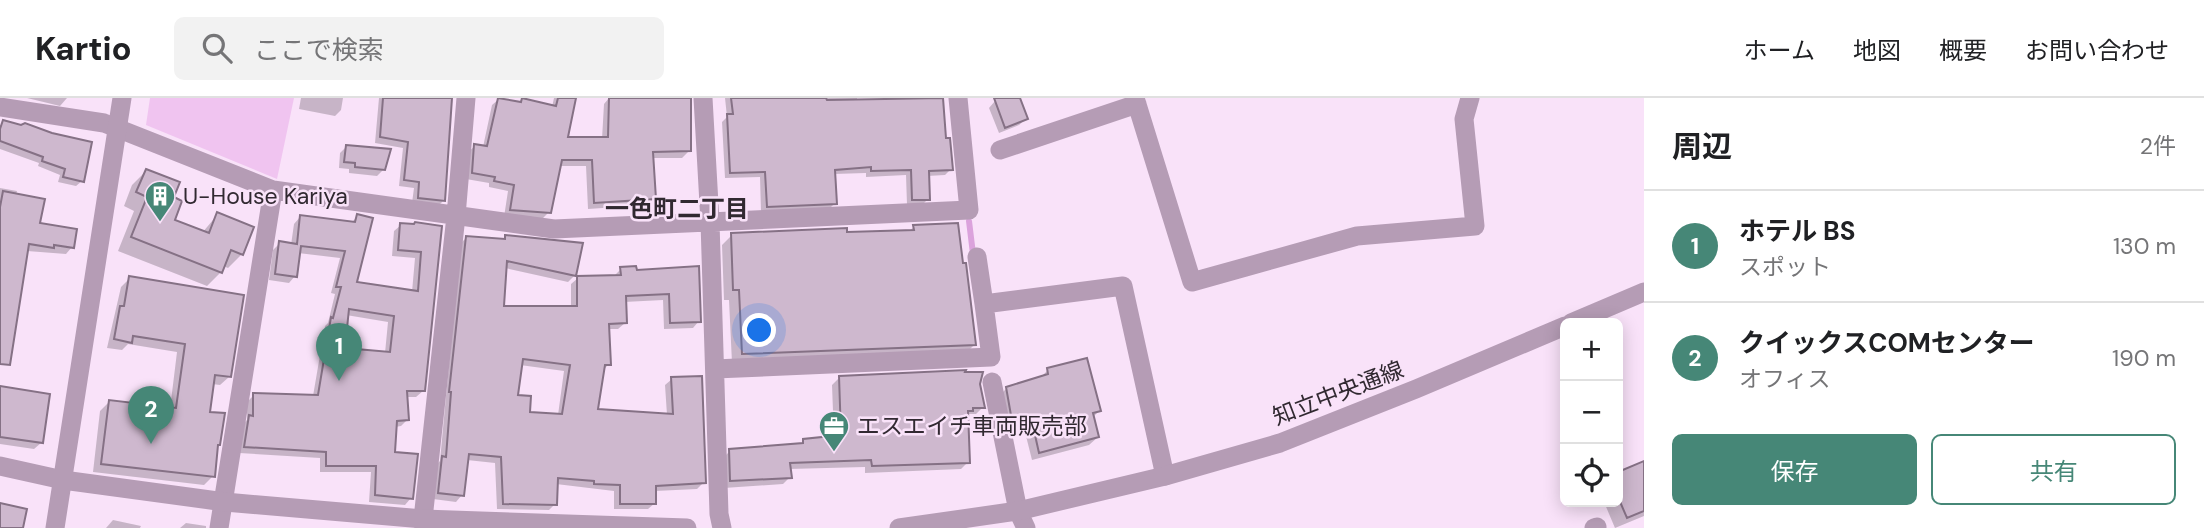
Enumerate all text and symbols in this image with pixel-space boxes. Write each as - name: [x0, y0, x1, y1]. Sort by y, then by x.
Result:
- search box: [174, 17, 664, 80]
- text: Kartio: [35, 27, 132, 70]
- icon: search: [198, 29, 236, 67]
- text: ここで検索: [254, 33, 384, 67]
- text: ホーム: [1744, 35, 1815, 66]
- text: 地図: [1853, 35, 1901, 66]
- text: 概要: [1939, 35, 1987, 66]
- text: お問い合わせ: [2025, 35, 2169, 66]
- text: 周辺: [1672, 127, 1732, 166]
- text: 2件: [2140, 131, 2176, 161]
- building icon: U-House Kariya: [143, 179, 177, 223]
- place label: U-House Kariya: [183, 181, 348, 211]
- district label: 一色町二丁目: [605, 193, 749, 224]
- text: ホテル BS: [1739, 214, 1855, 248]
- text: 1: [1691, 231, 1699, 261]
- text: 130 m: [2113, 231, 2176, 261]
- text: スポット: [1739, 252, 1831, 282]
- your location: [742, 313, 776, 347]
- map controls: [1560, 318, 1623, 507]
- button: +: [1560, 318, 1623, 381]
- pin: 1: [316, 323, 362, 381]
- text: クイックスCOMセンター: [1739, 326, 2035, 360]
- text: 2: [1688, 343, 1702, 373]
- text: 190 m: [2112, 343, 2176, 373]
- street label: 知立中央通線: [1268, 354, 1408, 432]
- text: オフィス: [1739, 364, 1831, 394]
- button: −: [1560, 381, 1623, 444]
- pin: 2: [128, 386, 174, 444]
- office icon: エスエイチ車両販売部: [817, 409, 851, 453]
- place label: エスエイチ車両販売部: [857, 411, 1087, 441]
- button: 保存: [1672, 434, 1917, 505]
- button: 共有: [1931, 434, 2176, 505]
- button: locate: [1560, 444, 1623, 507]

